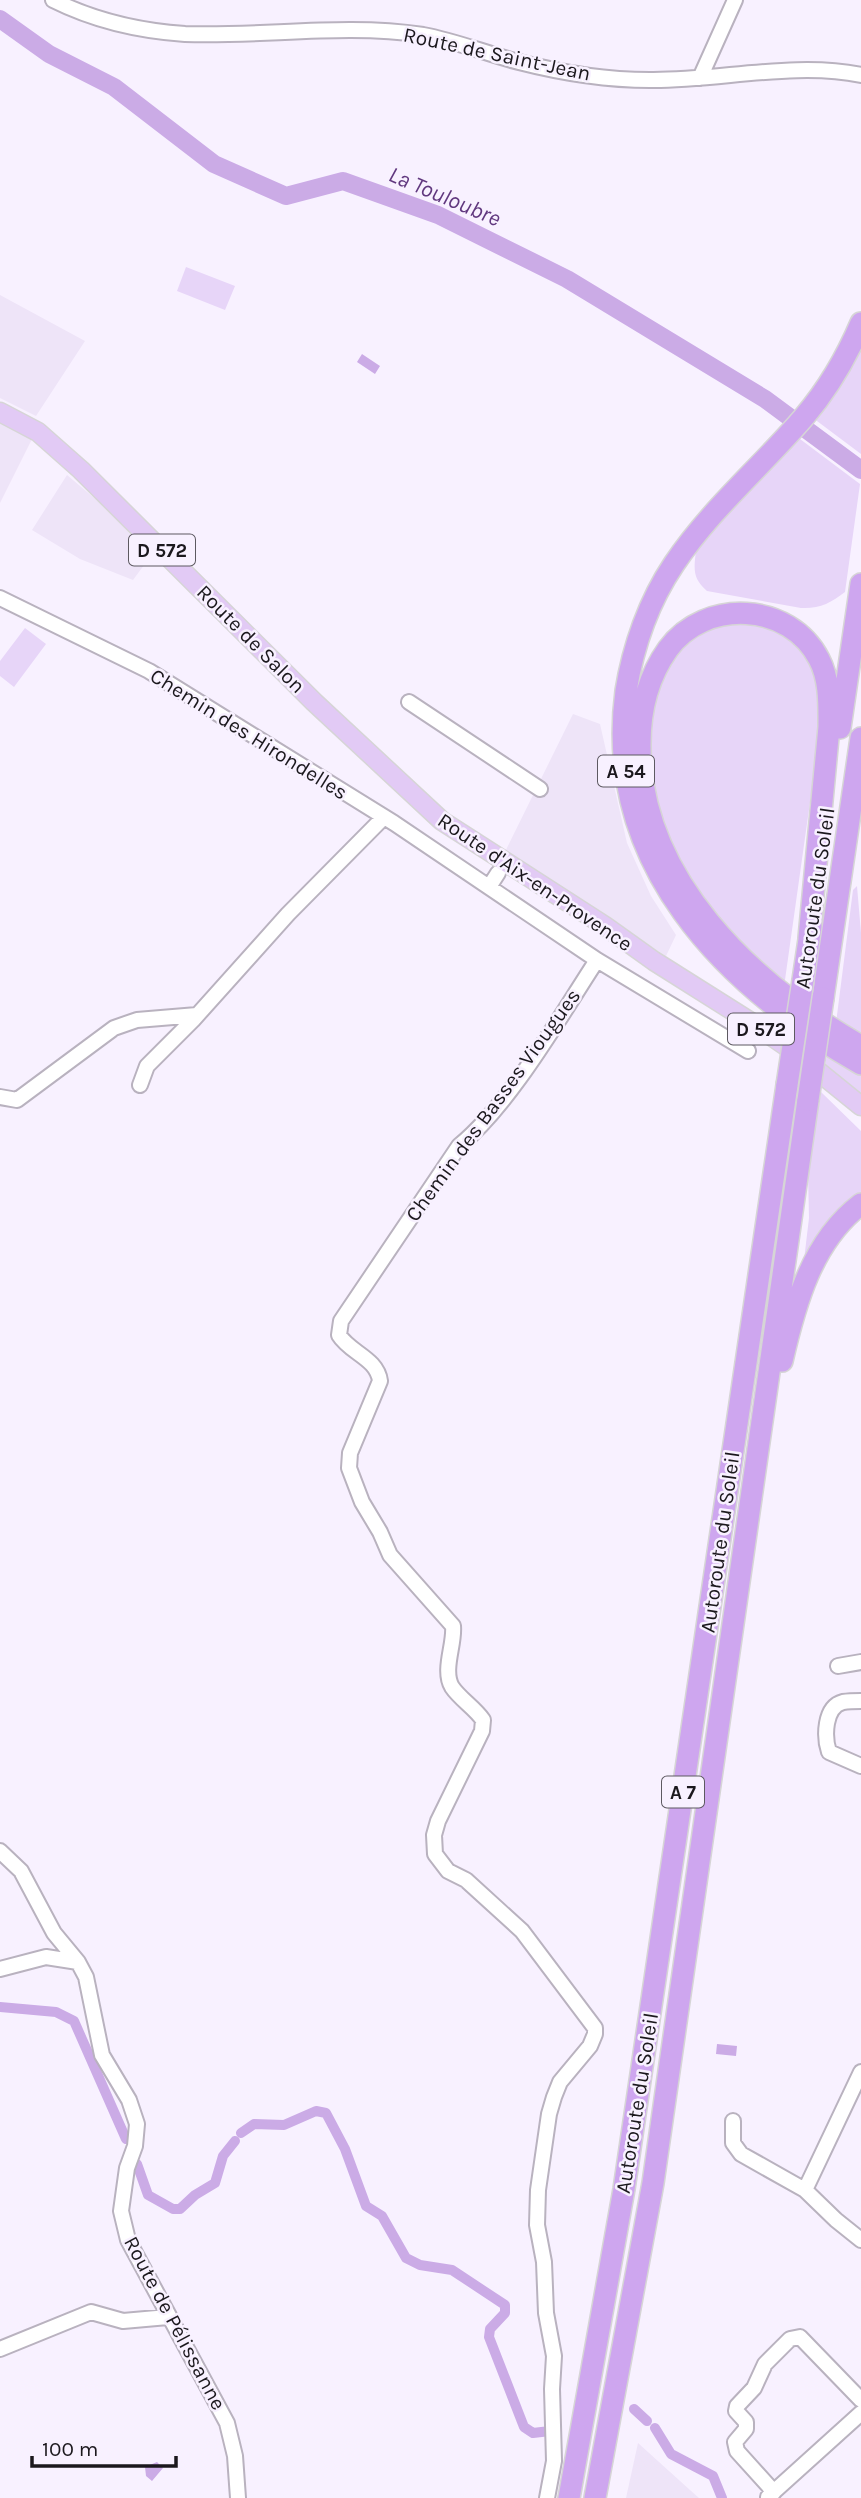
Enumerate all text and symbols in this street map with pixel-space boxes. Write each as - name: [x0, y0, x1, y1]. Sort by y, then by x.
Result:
- street label: Route de Saint-Jean: [401, 22, 593, 86]
- water label: La Touloubre: [385, 161, 505, 232]
- road number: D 572: [129, 534, 195, 566]
- street label: Route de Salon: [192, 580, 310, 698]
- street label: Chemin des Hirondelles: [146, 663, 352, 805]
- road number: A 54: [598, 756, 654, 786]
- street label: Autoroute du Soleil: [790, 806, 840, 990]
- street label: Route d'Aix-en-Provence: [433, 808, 637, 956]
- street label: Chemin des Basses Viougues: [401, 984, 585, 1226]
- road number: D 572: [728, 1014, 794, 1044]
- street label: Autoroute du Soleil: [695, 1450, 745, 1634]
- road number: A 7: [662, 1776, 704, 1808]
- street label: Autoroute du Soleil: [611, 2011, 663, 2195]
- street label: Route de Pélissanne: [119, 2232, 231, 2414]
- scale bar: [32, 2424, 175, 2468]
- text: 100 m: [42, 2437, 99, 2461]

